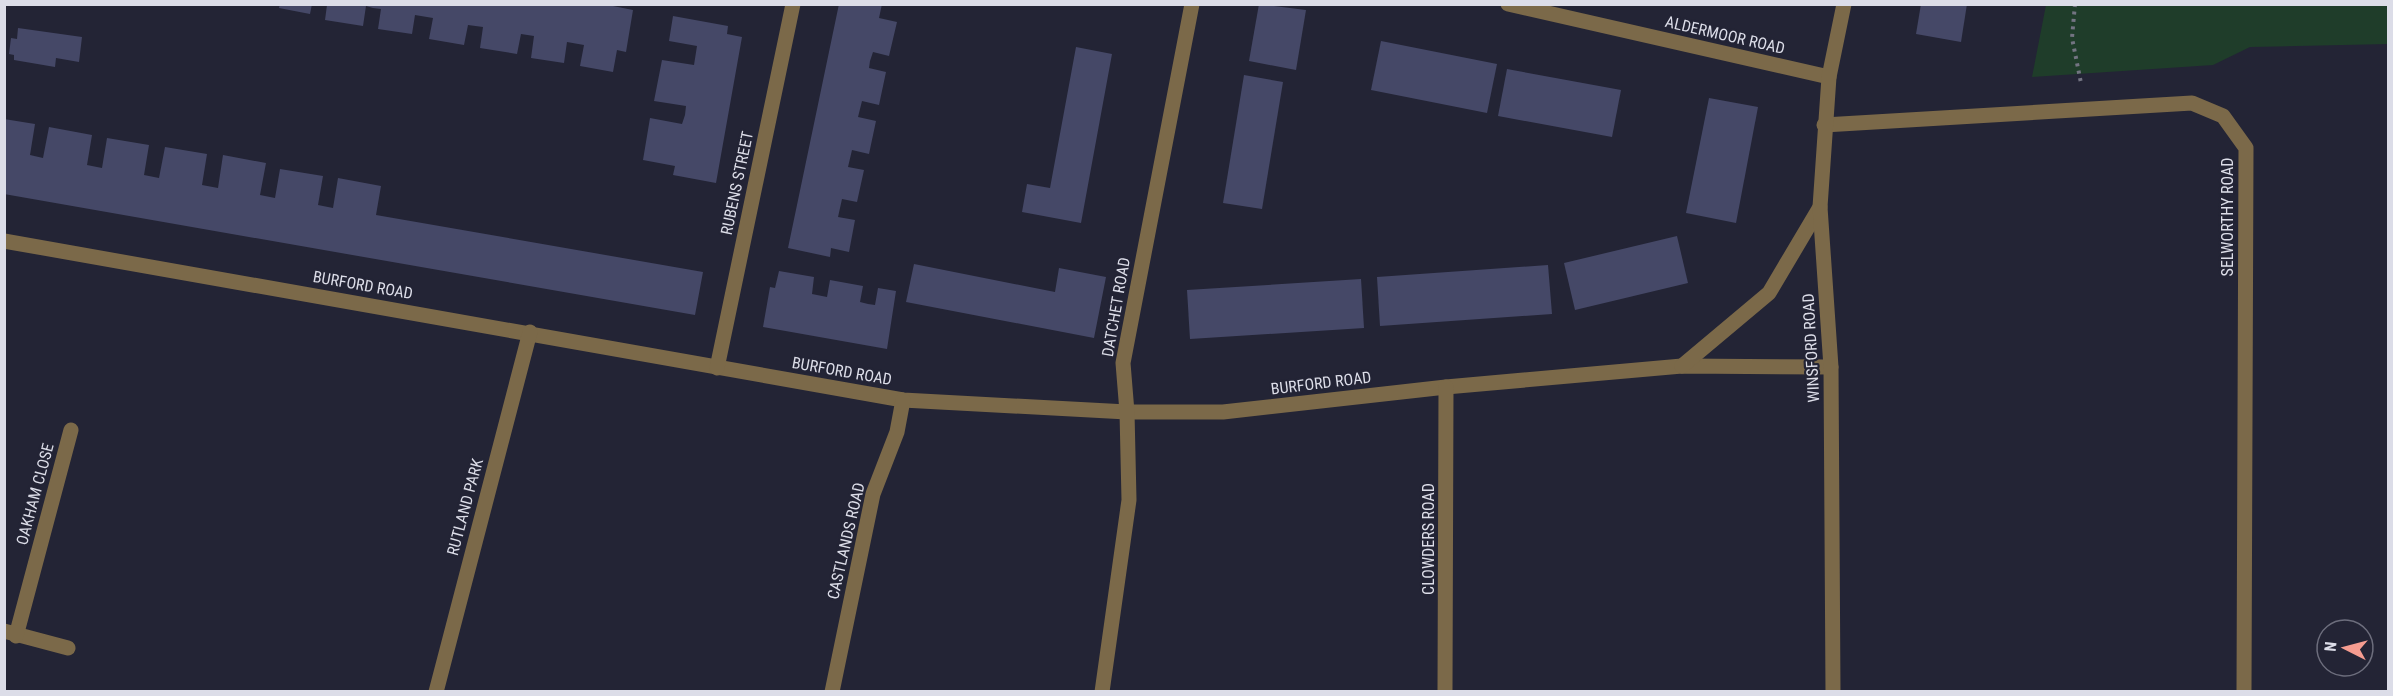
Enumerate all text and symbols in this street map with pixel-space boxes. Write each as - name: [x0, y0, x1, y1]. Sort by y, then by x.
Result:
- street label: ALDERMOOR ROAD: [1663, 12, 1787, 58]
- street label: RUBENS STREET: [717, 129, 757, 237]
- street label: SELWORTHY ROAD: [2218, 158, 2237, 276]
- street label: DATCHET ROAD: [1098, 256, 1134, 358]
- street label: BURFORD ROAD: [312, 267, 414, 303]
- street label: WINSFORD ROAD: [1799, 293, 1823, 403]
- street label: BURFORD ROAD: [791, 353, 893, 389]
- street label: BURFORD ROAD: [1270, 367, 1372, 399]
- street label: OAKHAM CLOSE: [12, 441, 58, 547]
- street label: RUTLAND PARK: [443, 456, 487, 558]
- street label: CASTLANDS ROAD: [823, 481, 869, 601]
- street label: CLOWDERS ROAD: [1419, 483, 1438, 595]
- north arrow: [2315, 618, 2375, 678]
- text: N: [2321, 641, 2341, 652]

